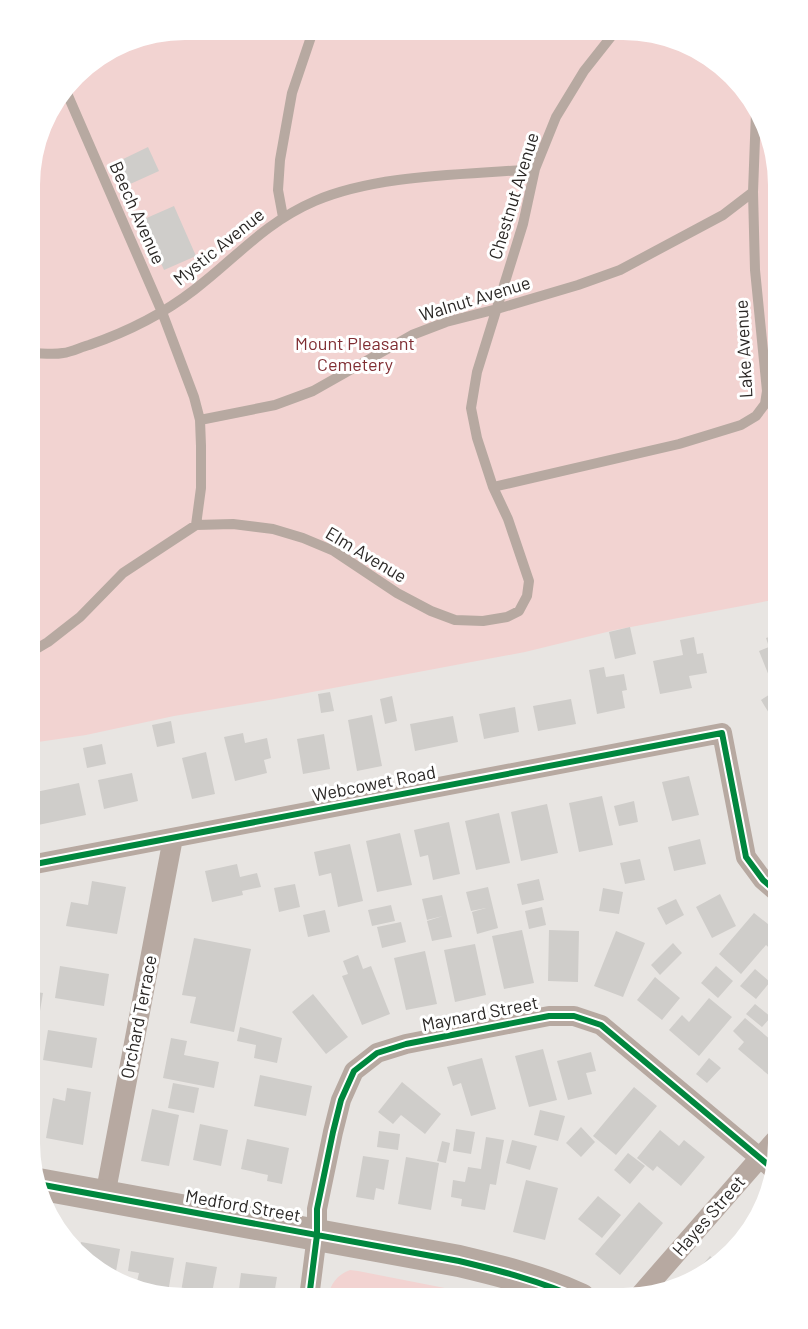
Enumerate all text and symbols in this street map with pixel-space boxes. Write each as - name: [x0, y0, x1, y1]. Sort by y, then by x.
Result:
- street label: Chestnut Avenue: [483, 129, 543, 262]
- street label: Beech Avenue: [105, 158, 170, 267]
- street label: Mystic Avenue: [168, 203, 268, 290]
- street label: Walnut Avenue: [417, 271, 533, 325]
- street label: Lake Avenue: [729, 299, 757, 399]
- park label: Mount Pleasant Cemetery: [295, 332, 415, 375]
- street label: Elm Avenue: [322, 521, 411, 587]
- street label: Webcowet Road: [310, 760, 437, 806]
- street label: Orchard Terrace: [115, 953, 161, 1081]
- street label: Maynard Street: [420, 991, 540, 1035]
- street label: Hayes Street: [667, 1171, 749, 1260]
- street label: Medford Street: [184, 1184, 303, 1226]

